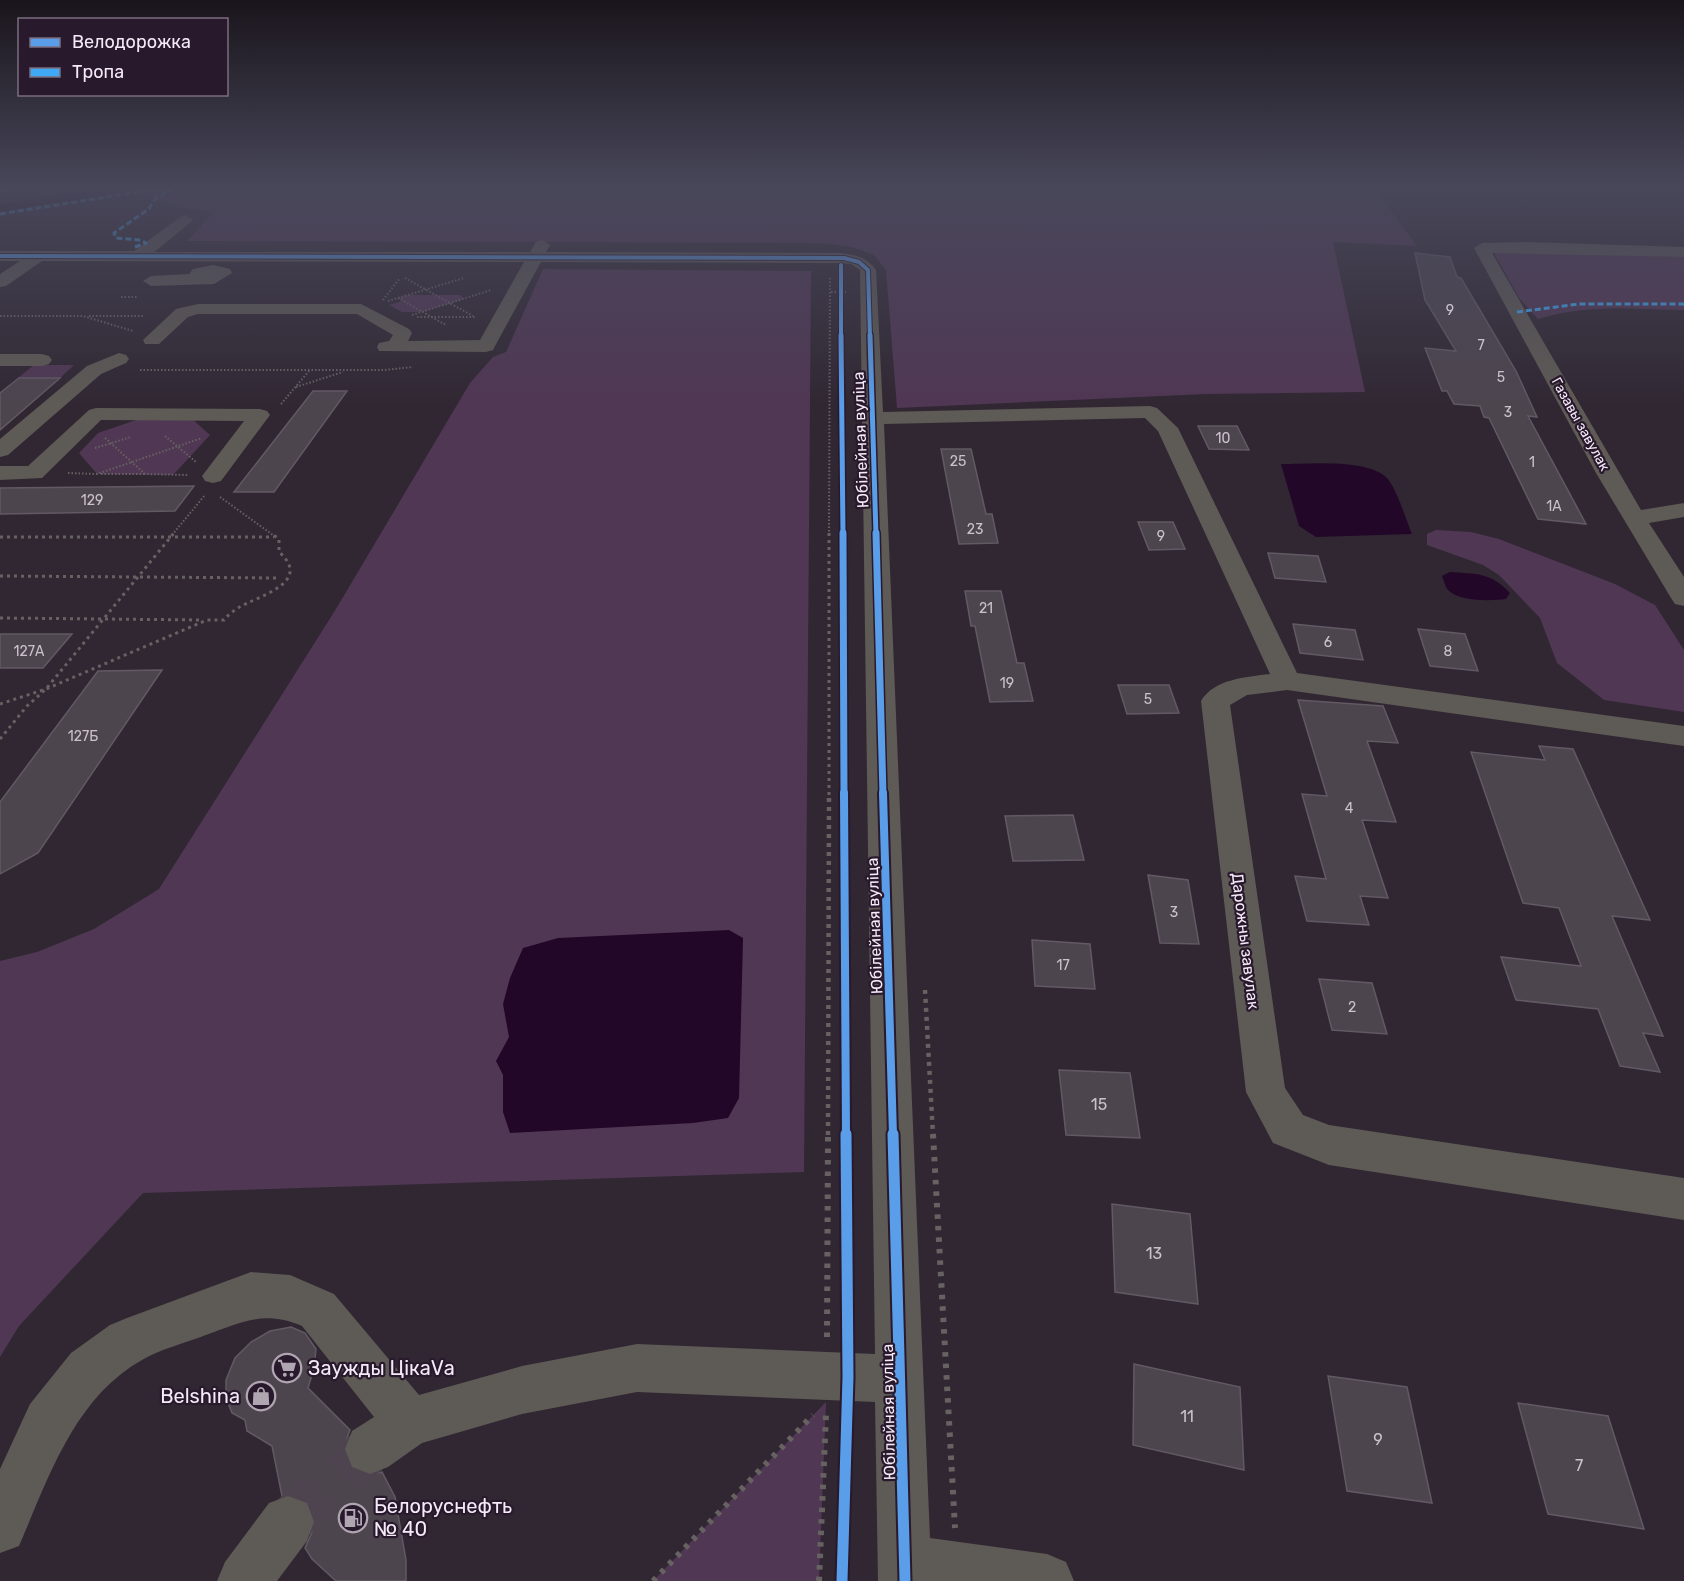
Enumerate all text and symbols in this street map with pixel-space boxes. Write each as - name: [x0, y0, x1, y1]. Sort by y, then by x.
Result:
- legend: [18, 18, 228, 96]
- text: Велодорожка: [72, 31, 191, 53]
- text: Тропа: [72, 61, 124, 83]
- house number: 9: [1446, 302, 1454, 319]
- house number: 7: [1477, 337, 1485, 354]
- house number: 5: [1497, 369, 1505, 386]
- street label: Юбілейная вуліца: [849, 371, 872, 509]
- street label: Газавы завулак: [1548, 374, 1614, 474]
- house number: 3: [1504, 404, 1512, 421]
- house number: 10: [1216, 430, 1231, 447]
- house number: 25: [950, 453, 966, 470]
- house number: 1: [1529, 454, 1535, 471]
- house number: 129: [81, 492, 103, 509]
- house number: 1А: [1546, 498, 1562, 515]
- house number: 23: [967, 521, 983, 538]
- house number: 9: [1157, 528, 1165, 545]
- house number: 21: [979, 600, 993, 617]
- house number: 6: [1324, 634, 1332, 651]
- house number: 127А: [14, 643, 45, 660]
- house number: 8: [1444, 643, 1453, 660]
- house number: 19: [1000, 675, 1014, 692]
- house number: 5: [1144, 691, 1152, 708]
- house number: 127Б: [68, 728, 98, 745]
- house number: 4: [1345, 800, 1354, 817]
- street label: Юбілейная вуліца: [863, 857, 886, 995]
- street label: Дарожны завулак: [1228, 872, 1263, 1011]
- house number: 3: [1170, 904, 1178, 921]
- house number: 17: [1056, 957, 1070, 974]
- house number: 2: [1348, 999, 1356, 1016]
- house number: 15: [1091, 1095, 1107, 1114]
- house number: 13: [1146, 1244, 1162, 1263]
- street label: Юбілейная вуліца: [878, 1343, 899, 1481]
- supermarket icon: Заужды ЦікаVа: [271, 1352, 303, 1384]
- place label: Заужды ЦікаVа: [308, 1356, 455, 1380]
- shop icon: Belshina: [245, 1380, 277, 1412]
- place label: Belshina: [160, 1384, 240, 1408]
- house number: 11: [1180, 1407, 1194, 1426]
- house number: 9: [1373, 1430, 1383, 1449]
- house number: 7: [1575, 1456, 1583, 1475]
- place label: Белоруснефть № 40: [374, 1494, 512, 1541]
- fuel station icon: Белоруснефть № 40: [337, 1502, 369, 1534]

